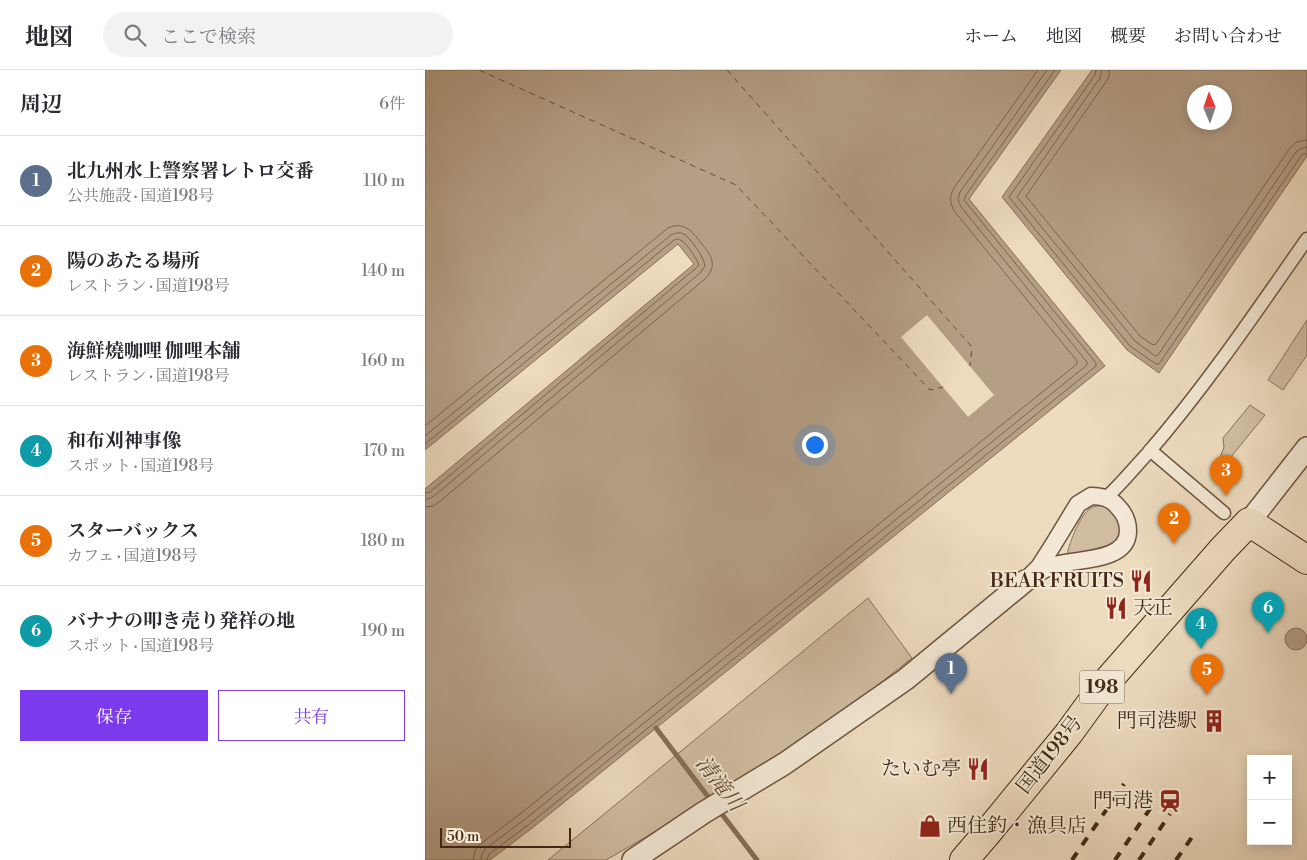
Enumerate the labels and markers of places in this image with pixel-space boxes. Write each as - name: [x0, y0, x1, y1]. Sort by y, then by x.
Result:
- pin: 3: [1210, 455, 1242, 496]
- pin: 2: [1158, 503, 1190, 544]
- restaurant icon: BEAR FRUITS: [1128, 568, 1154, 594]
- place label: BEAR FRUITS: [989, 569, 1124, 594]
- pin: 6: [1252, 592, 1284, 633]
- restaurant icon: 天正: [1103, 595, 1129, 621]
- place label: 天正: [1133, 596, 1173, 621]
- pin: 4: [1185, 608, 1217, 649]
- pin: 1: [935, 653, 967, 694]
- pin: 5: [1191, 654, 1223, 695]
- building icon: 門司港駅: [1201, 708, 1227, 734]
- place label: 門司港駅: [1117, 709, 1197, 734]
- restaurant icon: たいむ亭: [965, 756, 991, 782]
- place label: たいむ亭: [881, 757, 961, 782]
- station icon: 門司港: [1157, 788, 1183, 814]
- place label: 門司港: [1093, 789, 1153, 814]
- shop icon: 西住釣・漁具店: [917, 813, 943, 839]
- place label: 西住釣・漁具店: [947, 814, 1087, 839]

